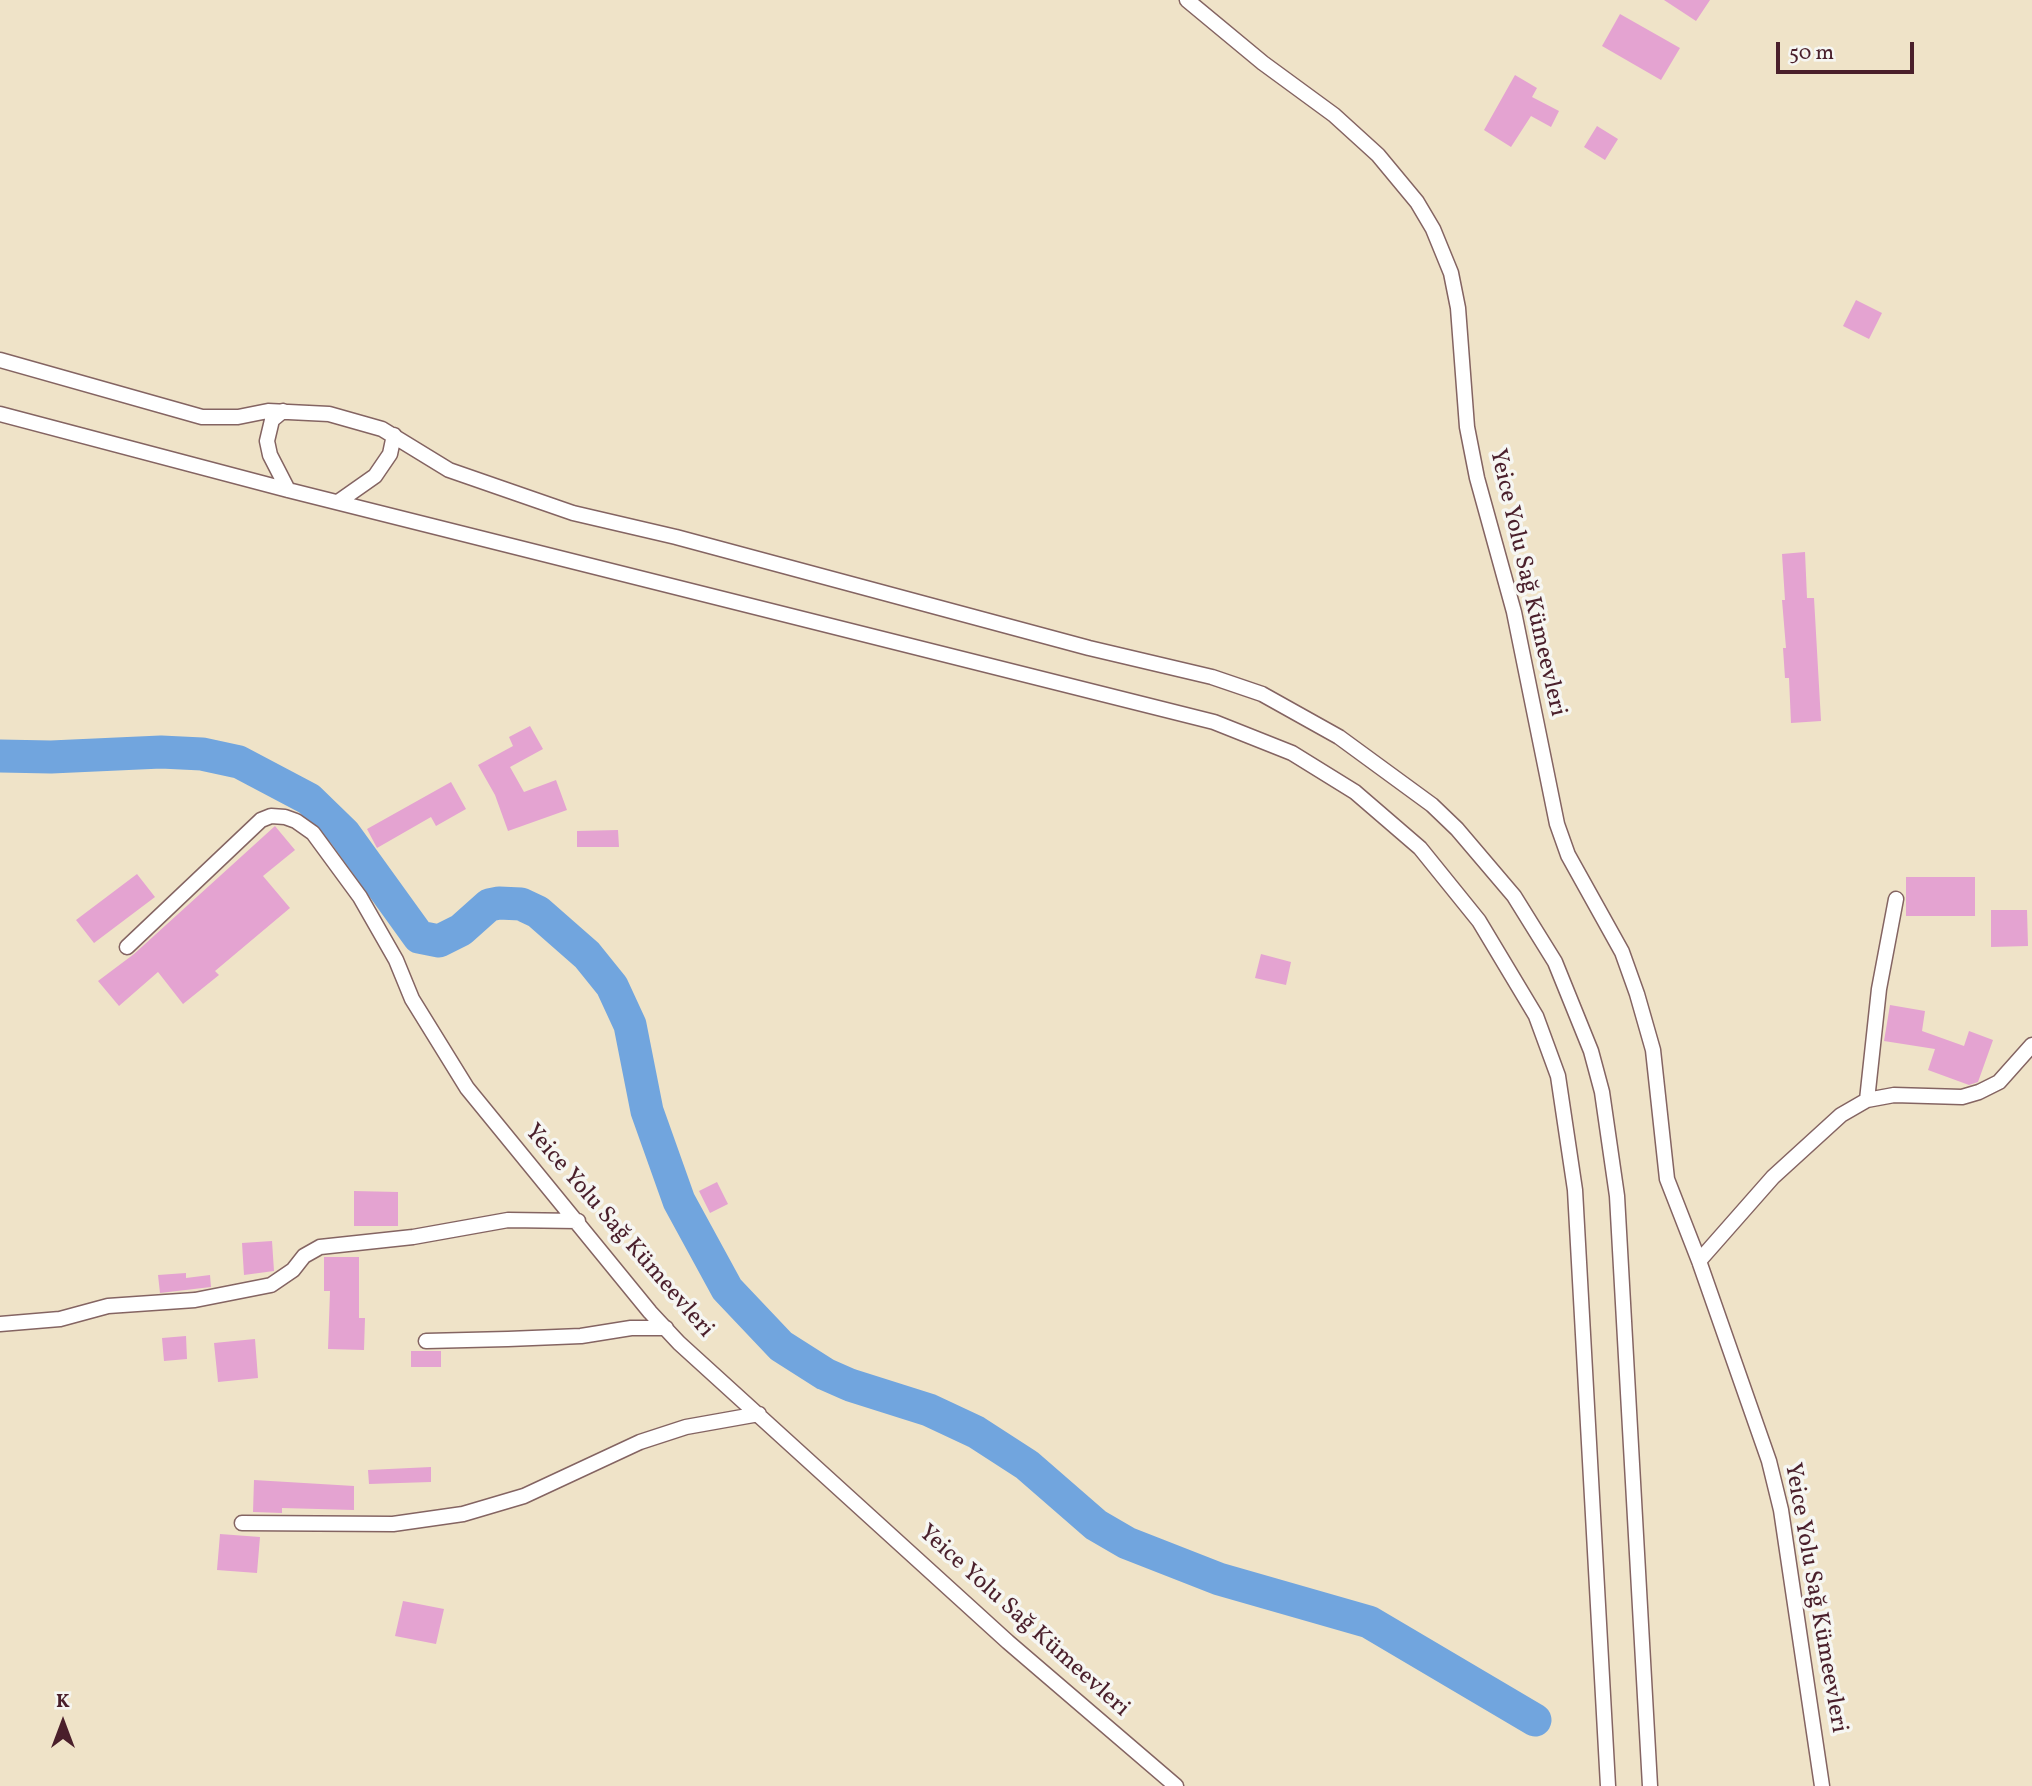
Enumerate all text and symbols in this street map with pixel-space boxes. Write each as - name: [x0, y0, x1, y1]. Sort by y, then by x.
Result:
- scale bar: [1780, 28, 1918, 72]
- text: 50 m: [1789, 39, 1834, 68]
- street label: Yeice Yolu Sağ Kümeevleri: [1481, 446, 1571, 720]
- street label: Yeice Yolu Sağ Kümeevleri: [517, 1119, 719, 1345]
- street label: Yeice Yolu Sağ Kümeevleri: [1776, 1461, 1852, 1735]
- street label: Yeice Yolu Sağ Kümeevleri: [912, 1520, 1134, 1724]
- north arrow: [28, 1688, 98, 1758]
- text: K: [56, 1689, 70, 1715]

